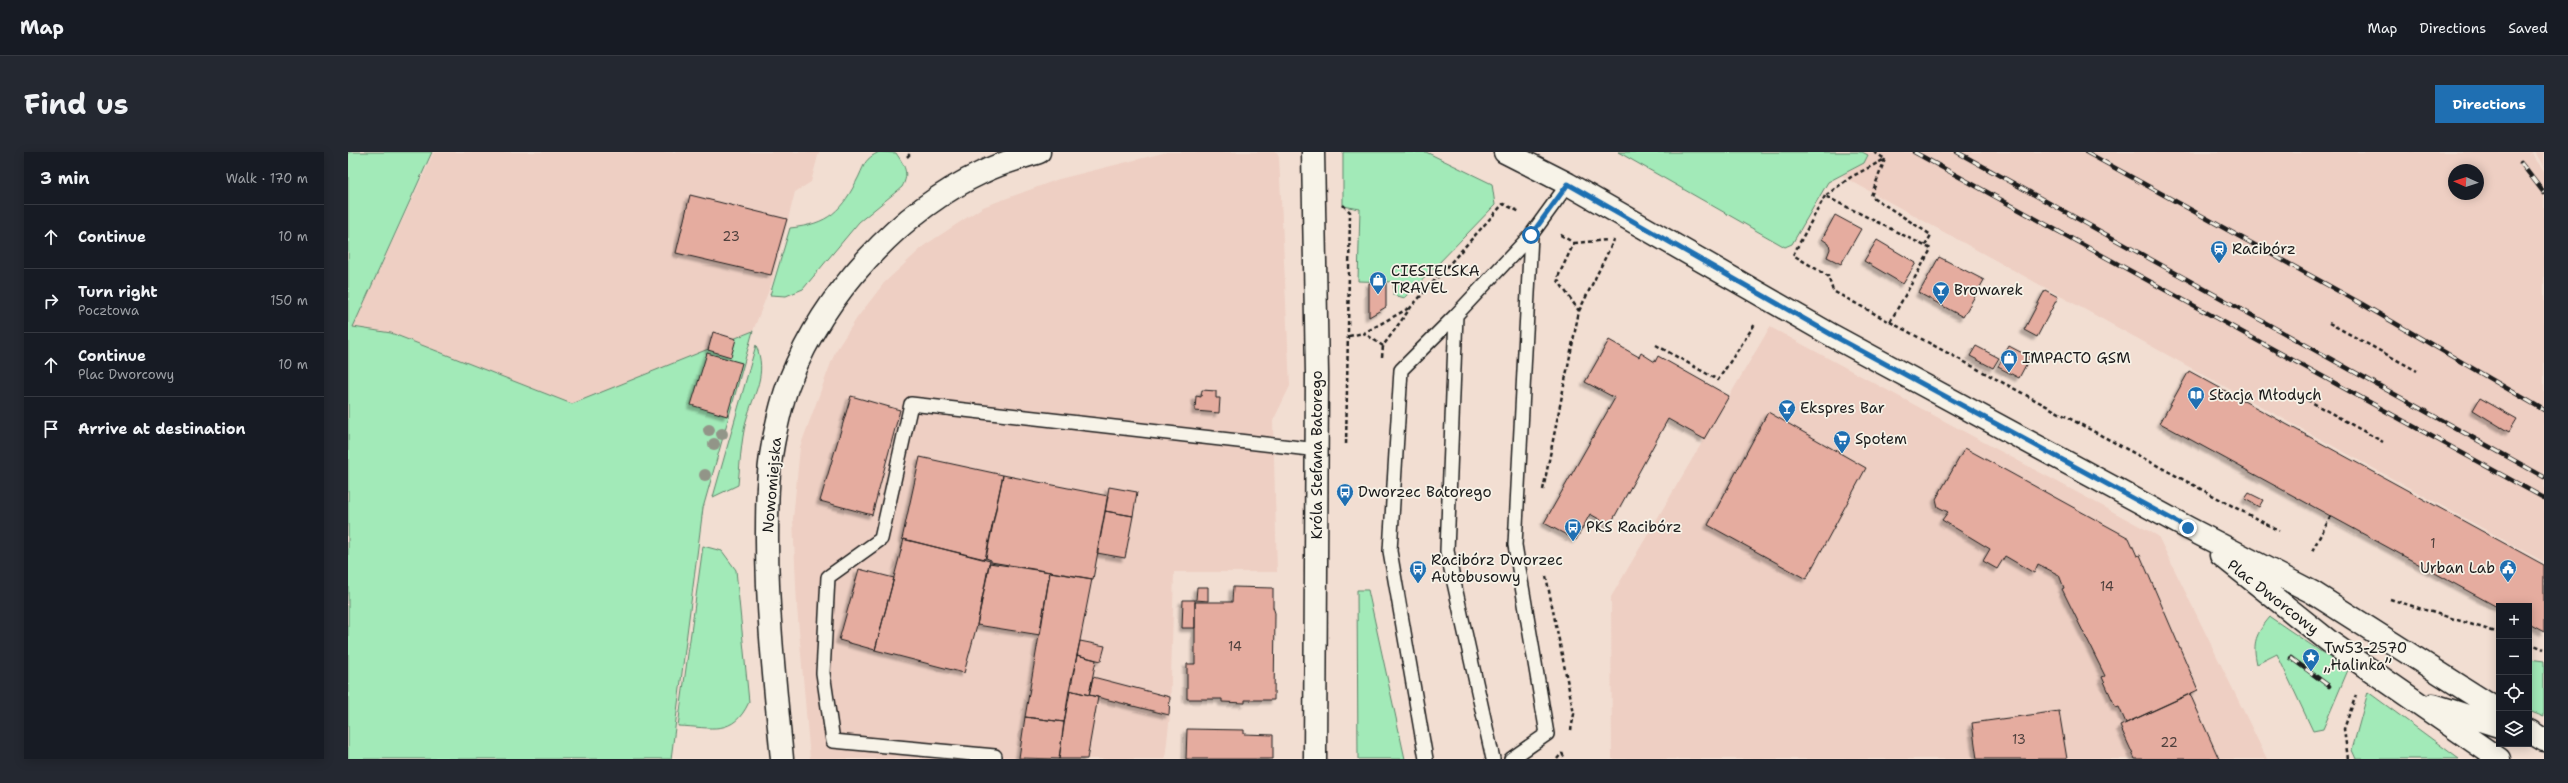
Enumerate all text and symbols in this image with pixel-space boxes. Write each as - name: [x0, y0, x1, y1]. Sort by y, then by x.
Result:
- text: Map: [20, 15, 64, 40]
- text: Map: [2368, 19, 2398, 37]
- text: Directions: [2420, 19, 2486, 37]
- text: Saved: [2508, 19, 2548, 37]
- text: Find us: [24, 85, 129, 123]
- button: Directions: [2435, 85, 2544, 123]
- north arrow: [2448, 164, 2484, 200]
- text: 3 min: [40, 167, 90, 189]
- text: Walk · 170 m: [226, 170, 308, 187]
- icon: ahead: [40, 226, 62, 248]
- route start: [1522, 226, 1540, 244]
- text: Continue: [78, 227, 146, 247]
- text: 10 m: [278, 228, 308, 245]
- house number: 23: [722, 228, 740, 245]
- station icon: Racibórz: [2209, 239, 2229, 264]
- place label: Racibórz: [2232, 239, 2296, 259]
- place label: CIESIELSKA TRAVEL: [1391, 261, 1480, 298]
- shop icon: CIESIELSKA TRAVEL: [1368, 270, 1388, 295]
- bar icon: Browarek: [1931, 280, 1951, 305]
- place label: Browarek: [1954, 280, 2023, 300]
- text: Turn right: [78, 282, 158, 302]
- icon: right: [40, 290, 62, 312]
- text: 150 m: [270, 292, 308, 309]
- text: Pocztowa: [78, 302, 139, 319]
- text: Continue: [78, 346, 146, 366]
- shop icon: IMPACTO GSM: [1999, 348, 2019, 373]
- place label: IMPACTO GSM: [2022, 348, 2131, 368]
- icon: ahead: [40, 354, 62, 376]
- text: 10 m: [278, 356, 308, 373]
- text: Plac Dworcowy: [78, 366, 174, 383]
- street label: Króla Stefana Batorego: [1307, 370, 1327, 540]
- library icon: Stacja Młodych: [2186, 385, 2206, 410]
- place label: Stacja Młodych: [2209, 385, 2322, 405]
- bar icon: Ekspres Bar: [1777, 398, 1797, 423]
- place label: Ekspres Bar: [1800, 398, 1885, 418]
- icon: arrive: [40, 418, 62, 440]
- text: Arrive at destination: [78, 419, 246, 439]
- supermarket icon: Społem: [1832, 429, 1852, 454]
- place label: Społem: [1855, 429, 1907, 449]
- street label: Nowomiejska: [758, 436, 786, 534]
- bus stop icon: Dworzec Batorego: [1335, 482, 1355, 507]
- place label: Dworzec Batorego: [1358, 482, 1492, 502]
- bus stop icon: PKS Racibórz: [1563, 517, 1583, 542]
- place label: PKS Racibórz: [1586, 517, 1682, 537]
- route end: [2179, 519, 2197, 537]
- house number: 1: [2430, 535, 2436, 552]
- place label: Racibórz Dworzec Autobusowy: [1431, 550, 1563, 587]
- street label: Plac Dworcowy: [2223, 555, 2323, 639]
- place label: Urban Lab: [2420, 558, 2495, 578]
- public building icon: Urban Lab: [2498, 558, 2518, 583]
- bus stop icon: Racibórz Dworzec Autobusowy: [1408, 559, 1428, 584]
- house number: 14: [2100, 578, 2114, 595]
- map controls: [2496, 603, 2532, 747]
- button: +: [2496, 603, 2532, 639]
- house number: 14: [1228, 638, 1242, 655]
- place label: Tw53-2570 „Halinka”: [2323, 638, 2407, 675]
- button: −: [2496, 639, 2532, 675]
- place icon: Tw53-2570 „Halinka”: [2301, 647, 2321, 672]
- button: locate: [2496, 675, 2532, 711]
- button: layers: [2496, 711, 2532, 747]
- house number: 13: [2012, 731, 2026, 748]
- house number: 22: [2160, 734, 2178, 751]

